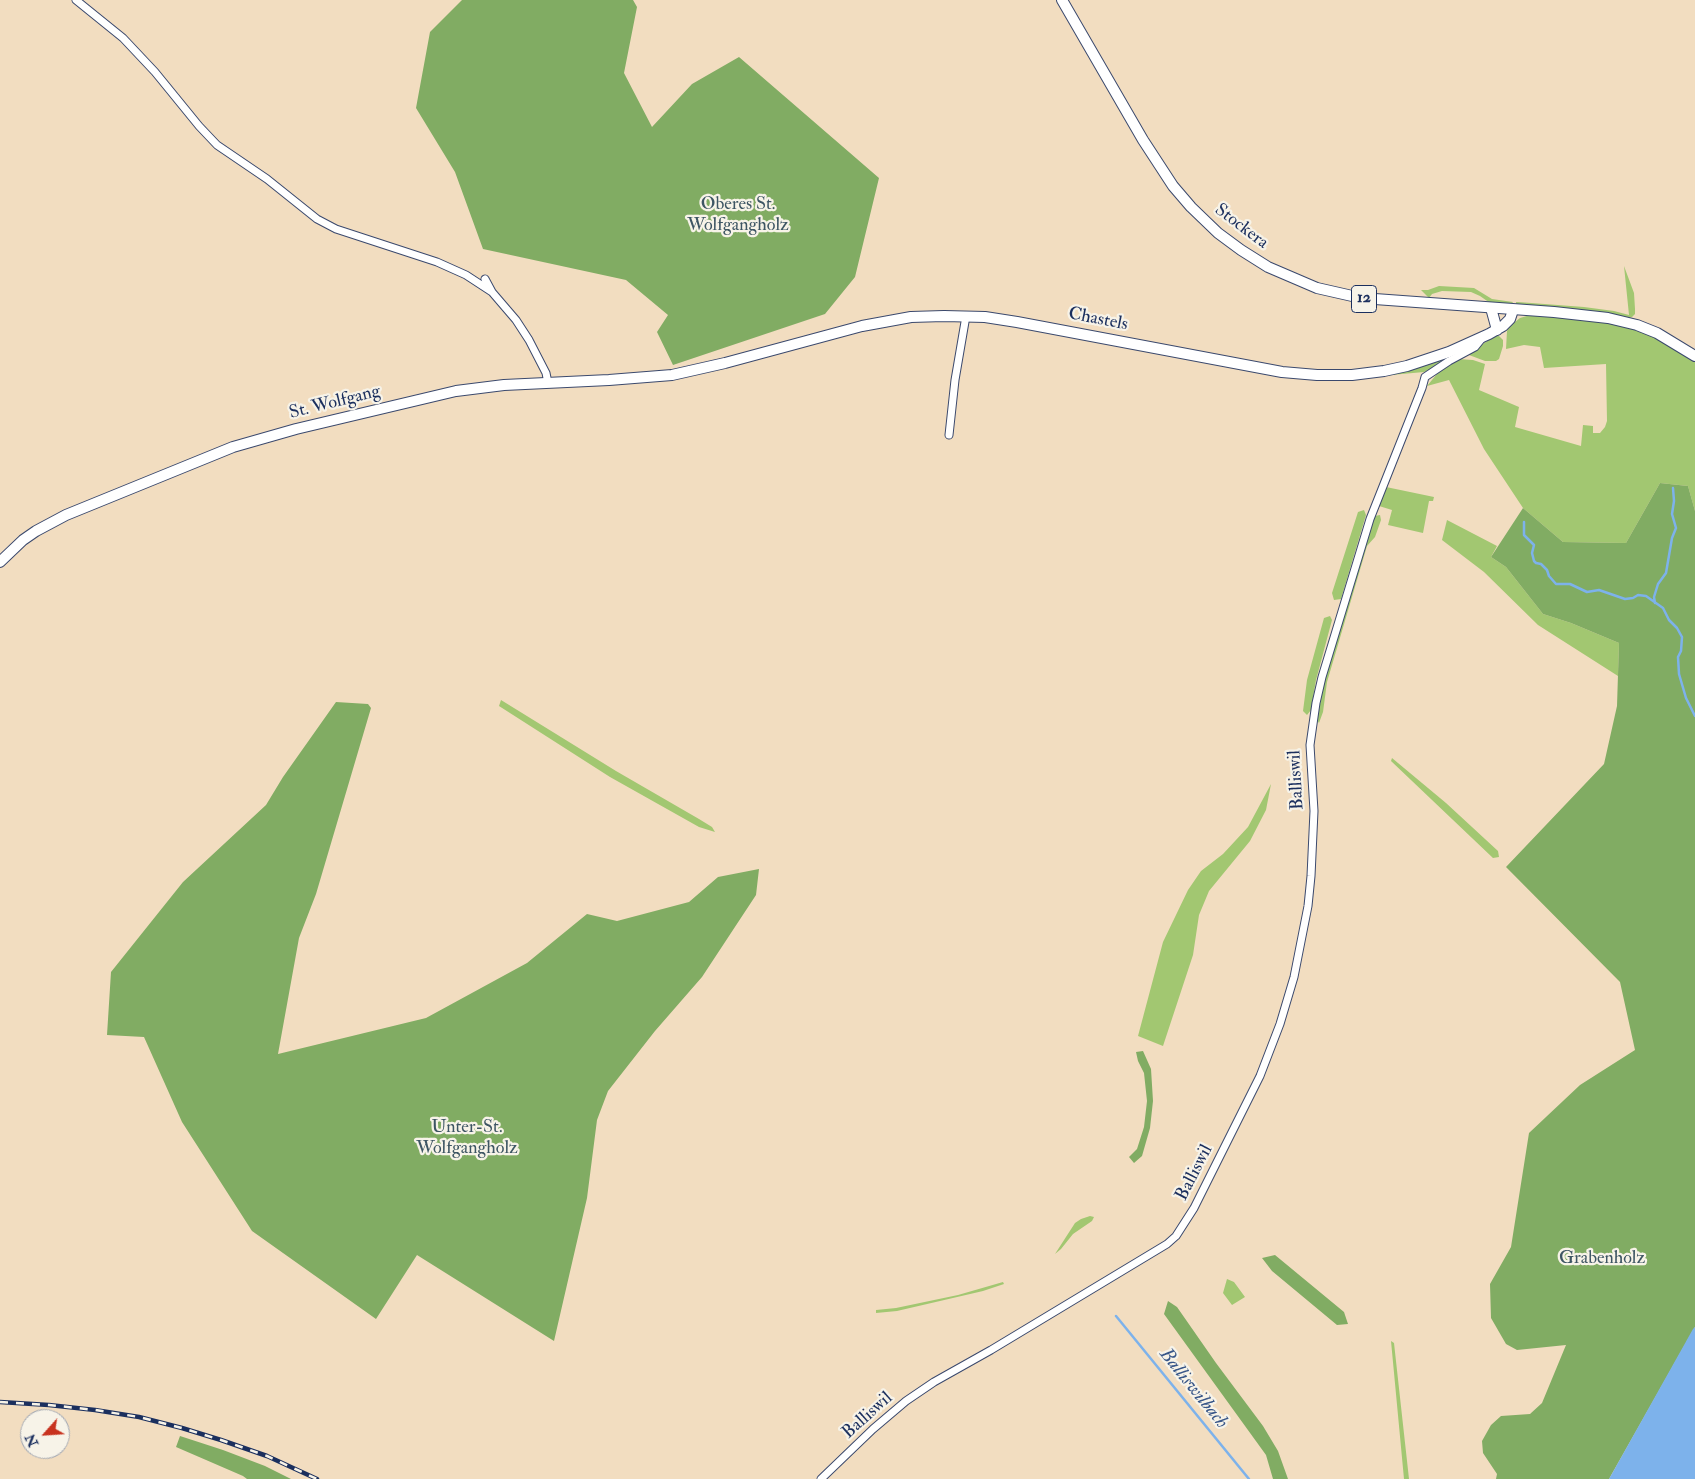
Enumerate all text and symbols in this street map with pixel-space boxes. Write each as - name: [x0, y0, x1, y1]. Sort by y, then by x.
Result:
- park label: Oberes St. Wolfgangholz: [687, 194, 789, 236]
- street label: Stockera: [1210, 200, 1272, 254]
- road number: 12: [1352, 286, 1376, 312]
- street label: Chastels: [1066, 304, 1130, 336]
- street label: St. Wolfgang: [287, 381, 383, 425]
- street label: Balliswil: [1285, 750, 1309, 810]
- park label: Unter-St. Wolfgangholz: [416, 1117, 518, 1160]
- street label: Balliswil: [1172, 1141, 1218, 1205]
- park label: Grabenholz: [1559, 1248, 1645, 1270]
- water label: Balliswilbach: [1154, 1344, 1232, 1434]
- street label: Balliswil: [839, 1388, 897, 1444]
- north arrow: [20, 1409, 70, 1459]
- text: N: [22, 1431, 42, 1450]

